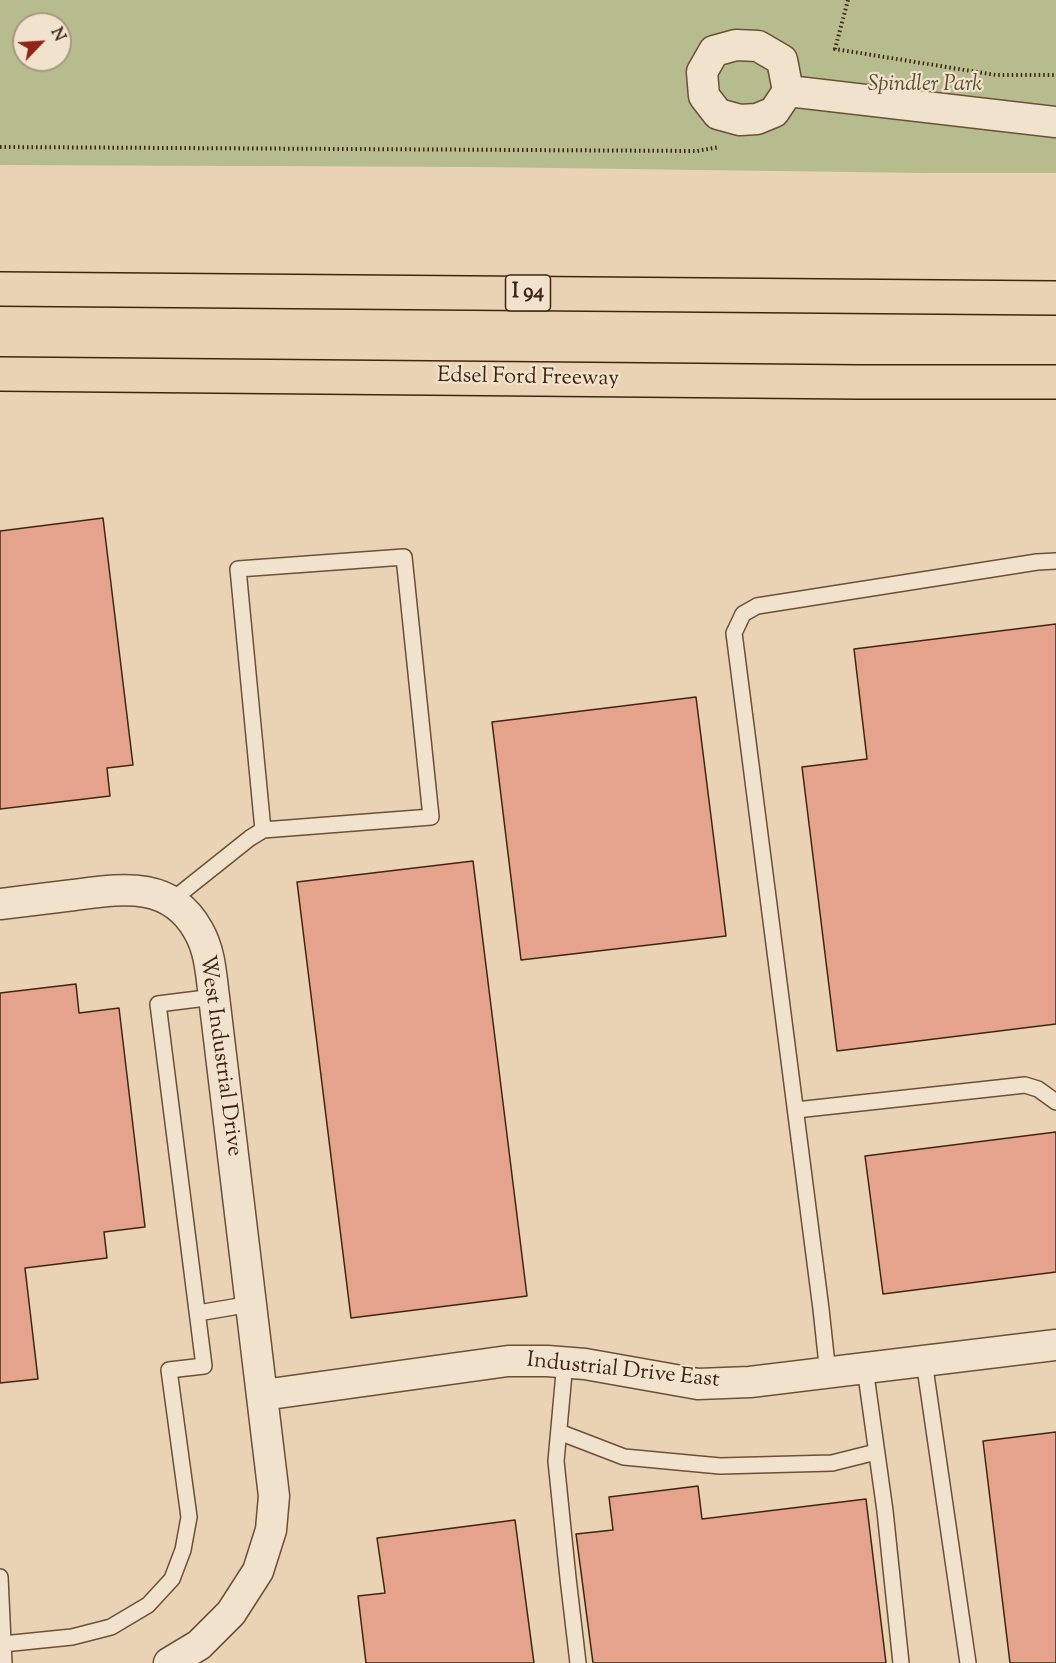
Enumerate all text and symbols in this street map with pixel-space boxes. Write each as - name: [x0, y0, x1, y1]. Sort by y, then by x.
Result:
- north arrow: [12, 12, 72, 72]
- text: N: [44, 24, 70, 46]
- park label: Spindler Park: [868, 73, 982, 99]
- road number: I 94: [506, 275, 550, 311]
- street label: Edsel Ford Freeway: [437, 364, 619, 394]
- street label: West Industrial Drive: [192, 954, 246, 1158]
- street label: Industrial Drive East: [525, 1349, 721, 1395]

